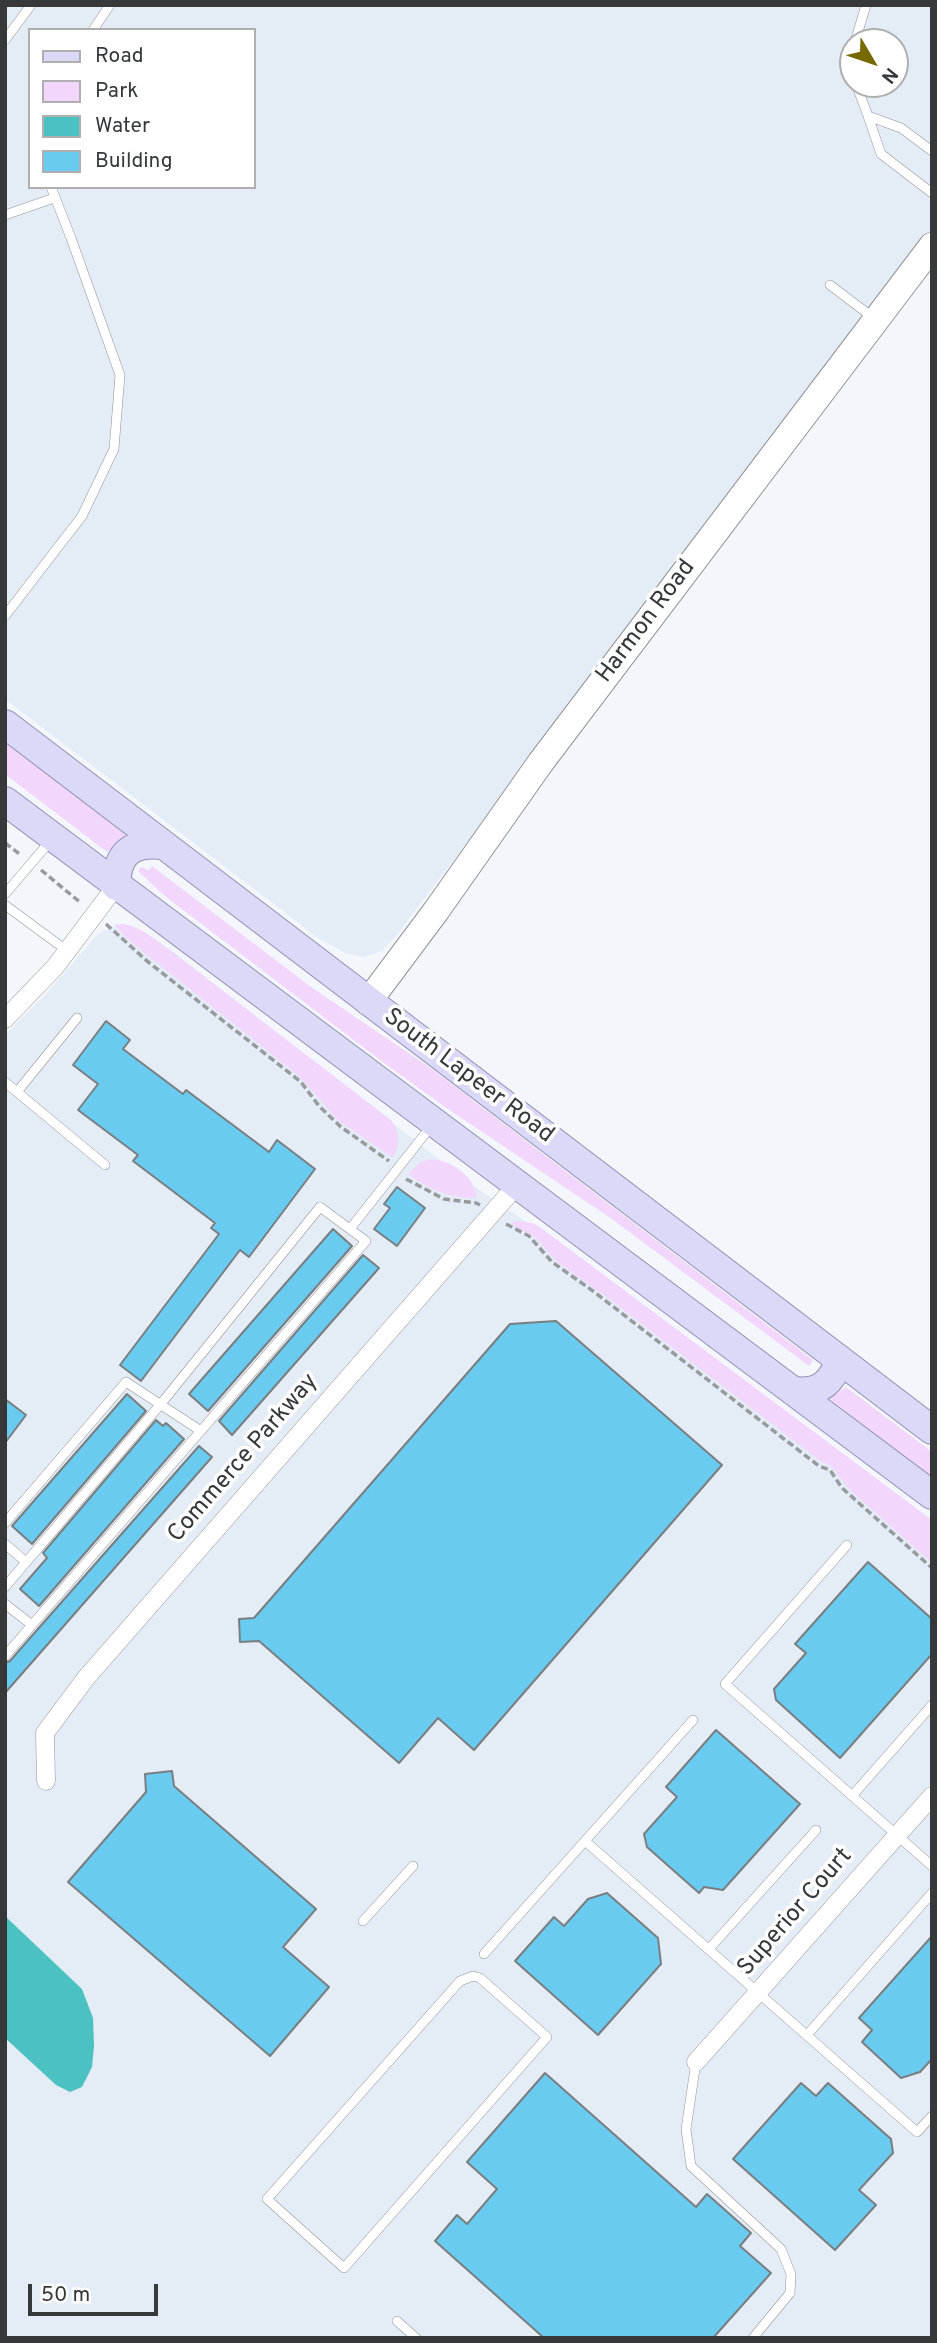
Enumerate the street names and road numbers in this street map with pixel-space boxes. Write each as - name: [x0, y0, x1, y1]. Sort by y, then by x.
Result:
- street label: Harmon Road: [591, 555, 703, 689]
- street label: South Lapeer Road: [377, 1004, 559, 1150]
- street label: Commerce Parkway: [163, 1369, 325, 1549]
- street label: Superior Court: [733, 1843, 859, 1983]

